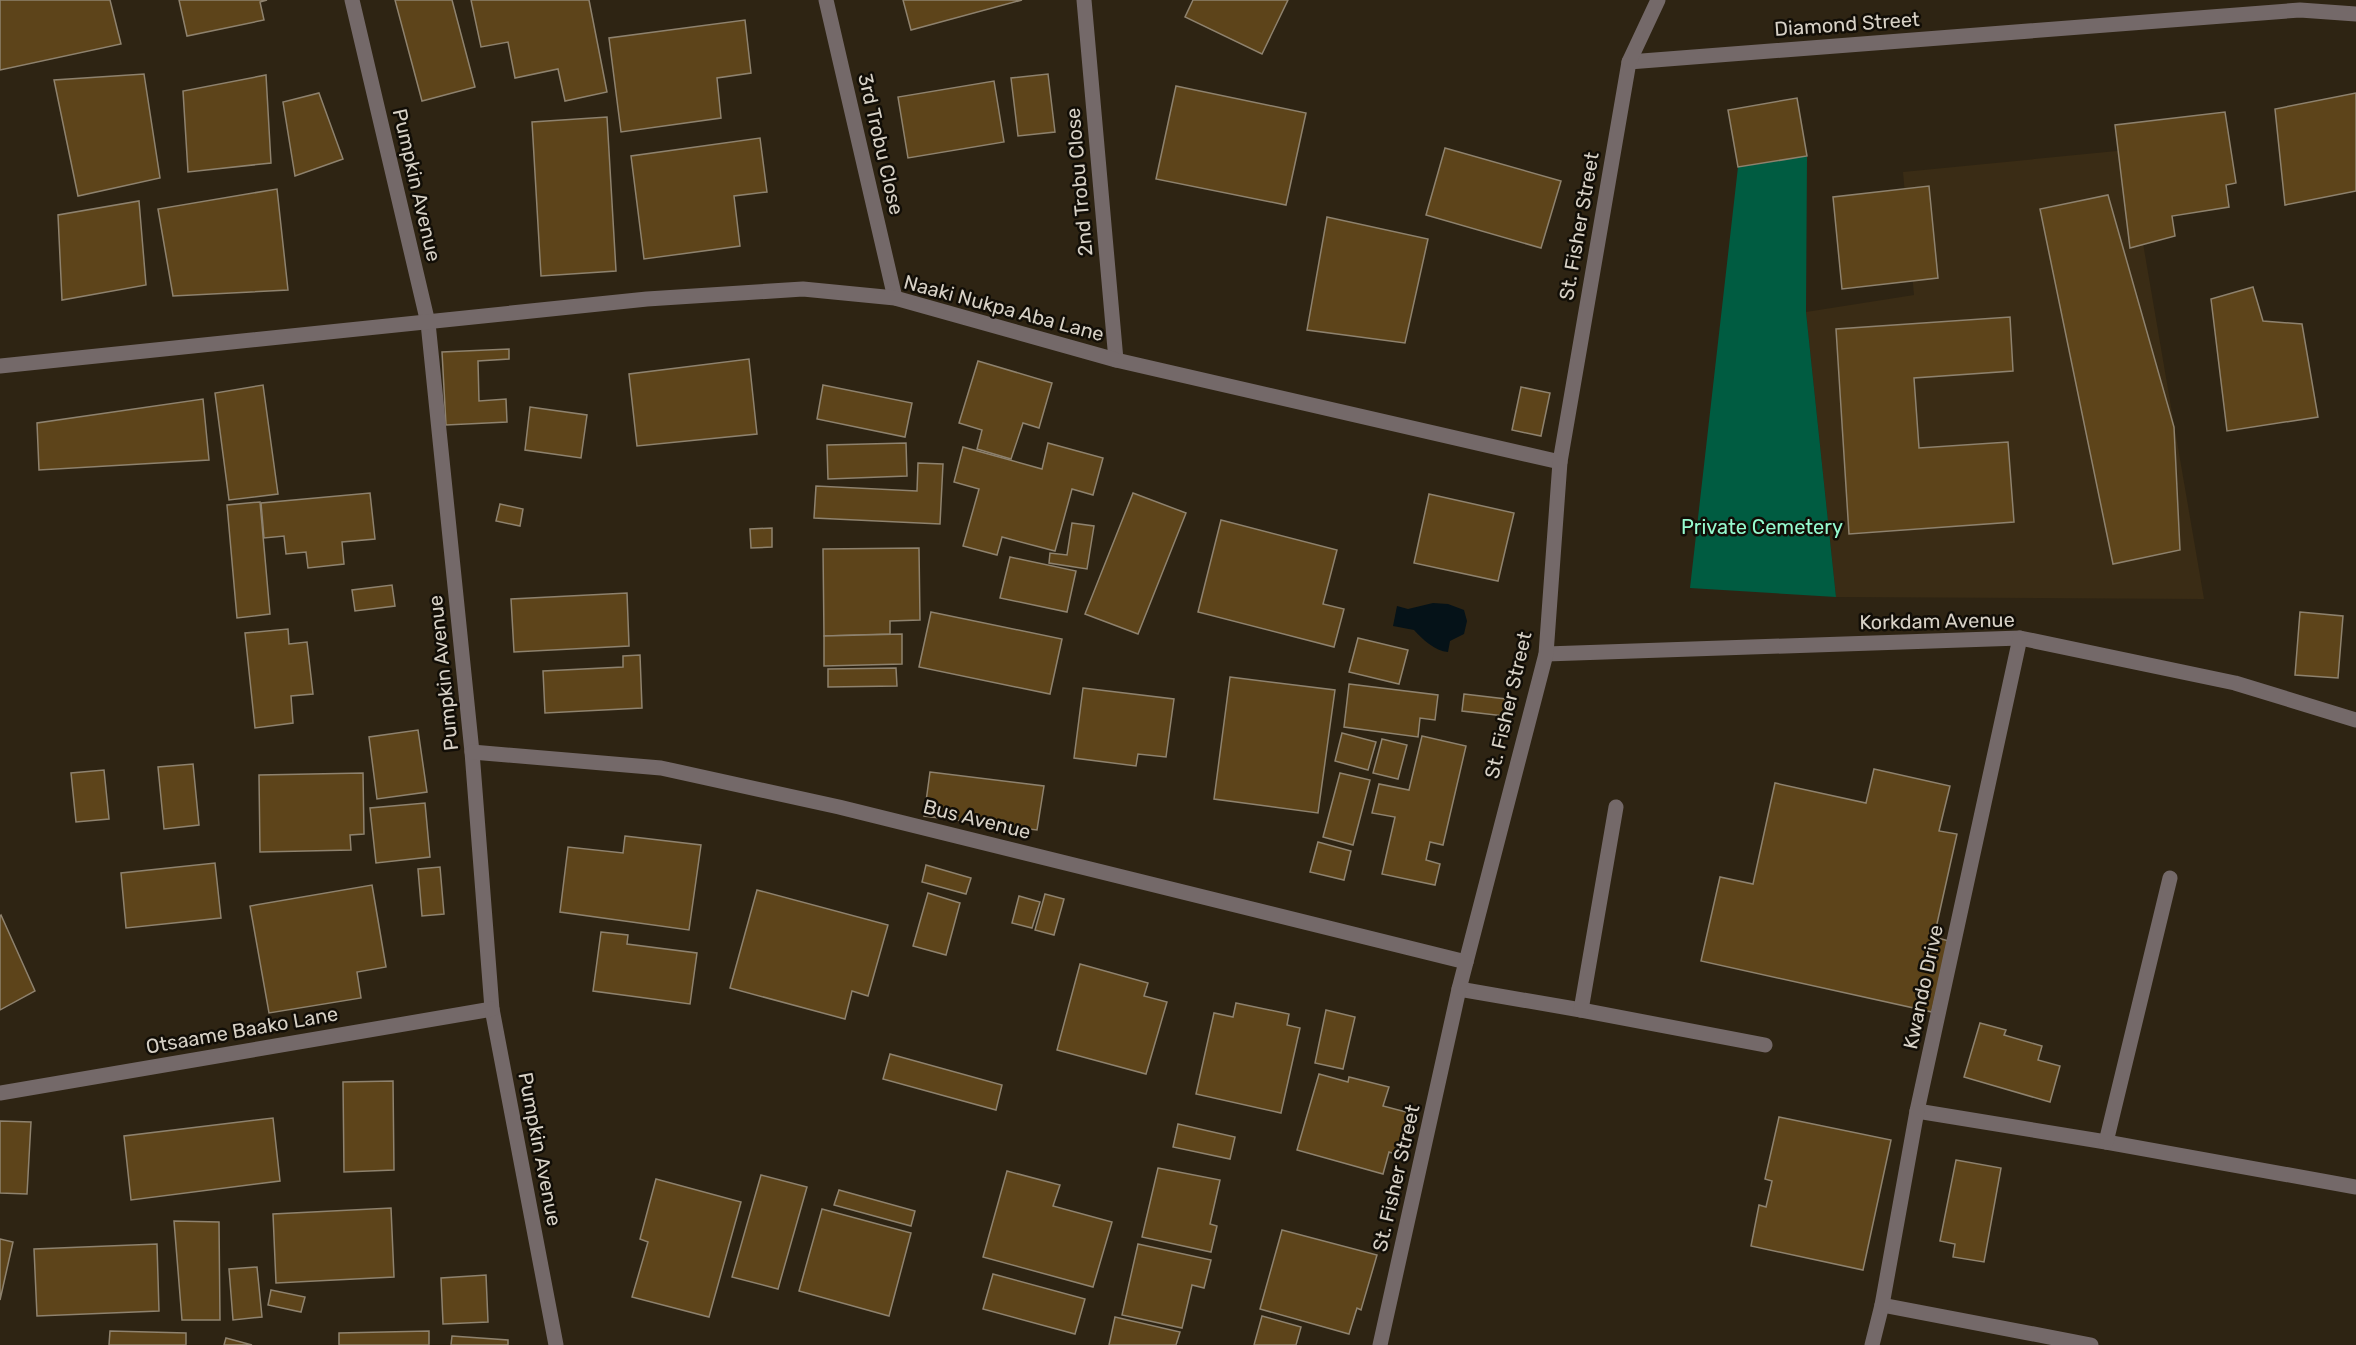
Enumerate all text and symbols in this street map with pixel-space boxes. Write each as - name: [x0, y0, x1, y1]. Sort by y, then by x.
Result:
- street label: Diamond Street: [1774, 7, 1921, 41]
- street label: 3rd Trobu Close: [853, 71, 909, 217]
- street label: Pumpkin Avenue: [388, 106, 446, 264]
- street label: 2nd Trobu Close: [1061, 107, 1097, 257]
- street label: St. Fisher Street: [1554, 150, 1604, 302]
- street label: Naaki Nukpa Aba Lane: [901, 270, 1107, 346]
- park label: Private Cemetery: [1681, 515, 1843, 539]
- street label: Pumpkin Avenue: [423, 594, 463, 752]
- street label: Korkdam Avenue: [1859, 608, 2015, 634]
- street label: St. Fisher Street: [1479, 629, 1537, 781]
- street label: Bus Avenue: [921, 794, 1033, 844]
- street label: Kwando Drive: [1898, 923, 1948, 1051]
- street label: Otsaame Baako Lane: [144, 1001, 340, 1059]
- street label: Pumpkin Avenue: [513, 1070, 567, 1228]
- street label: St. Fisher Street: [1367, 1102, 1425, 1254]

